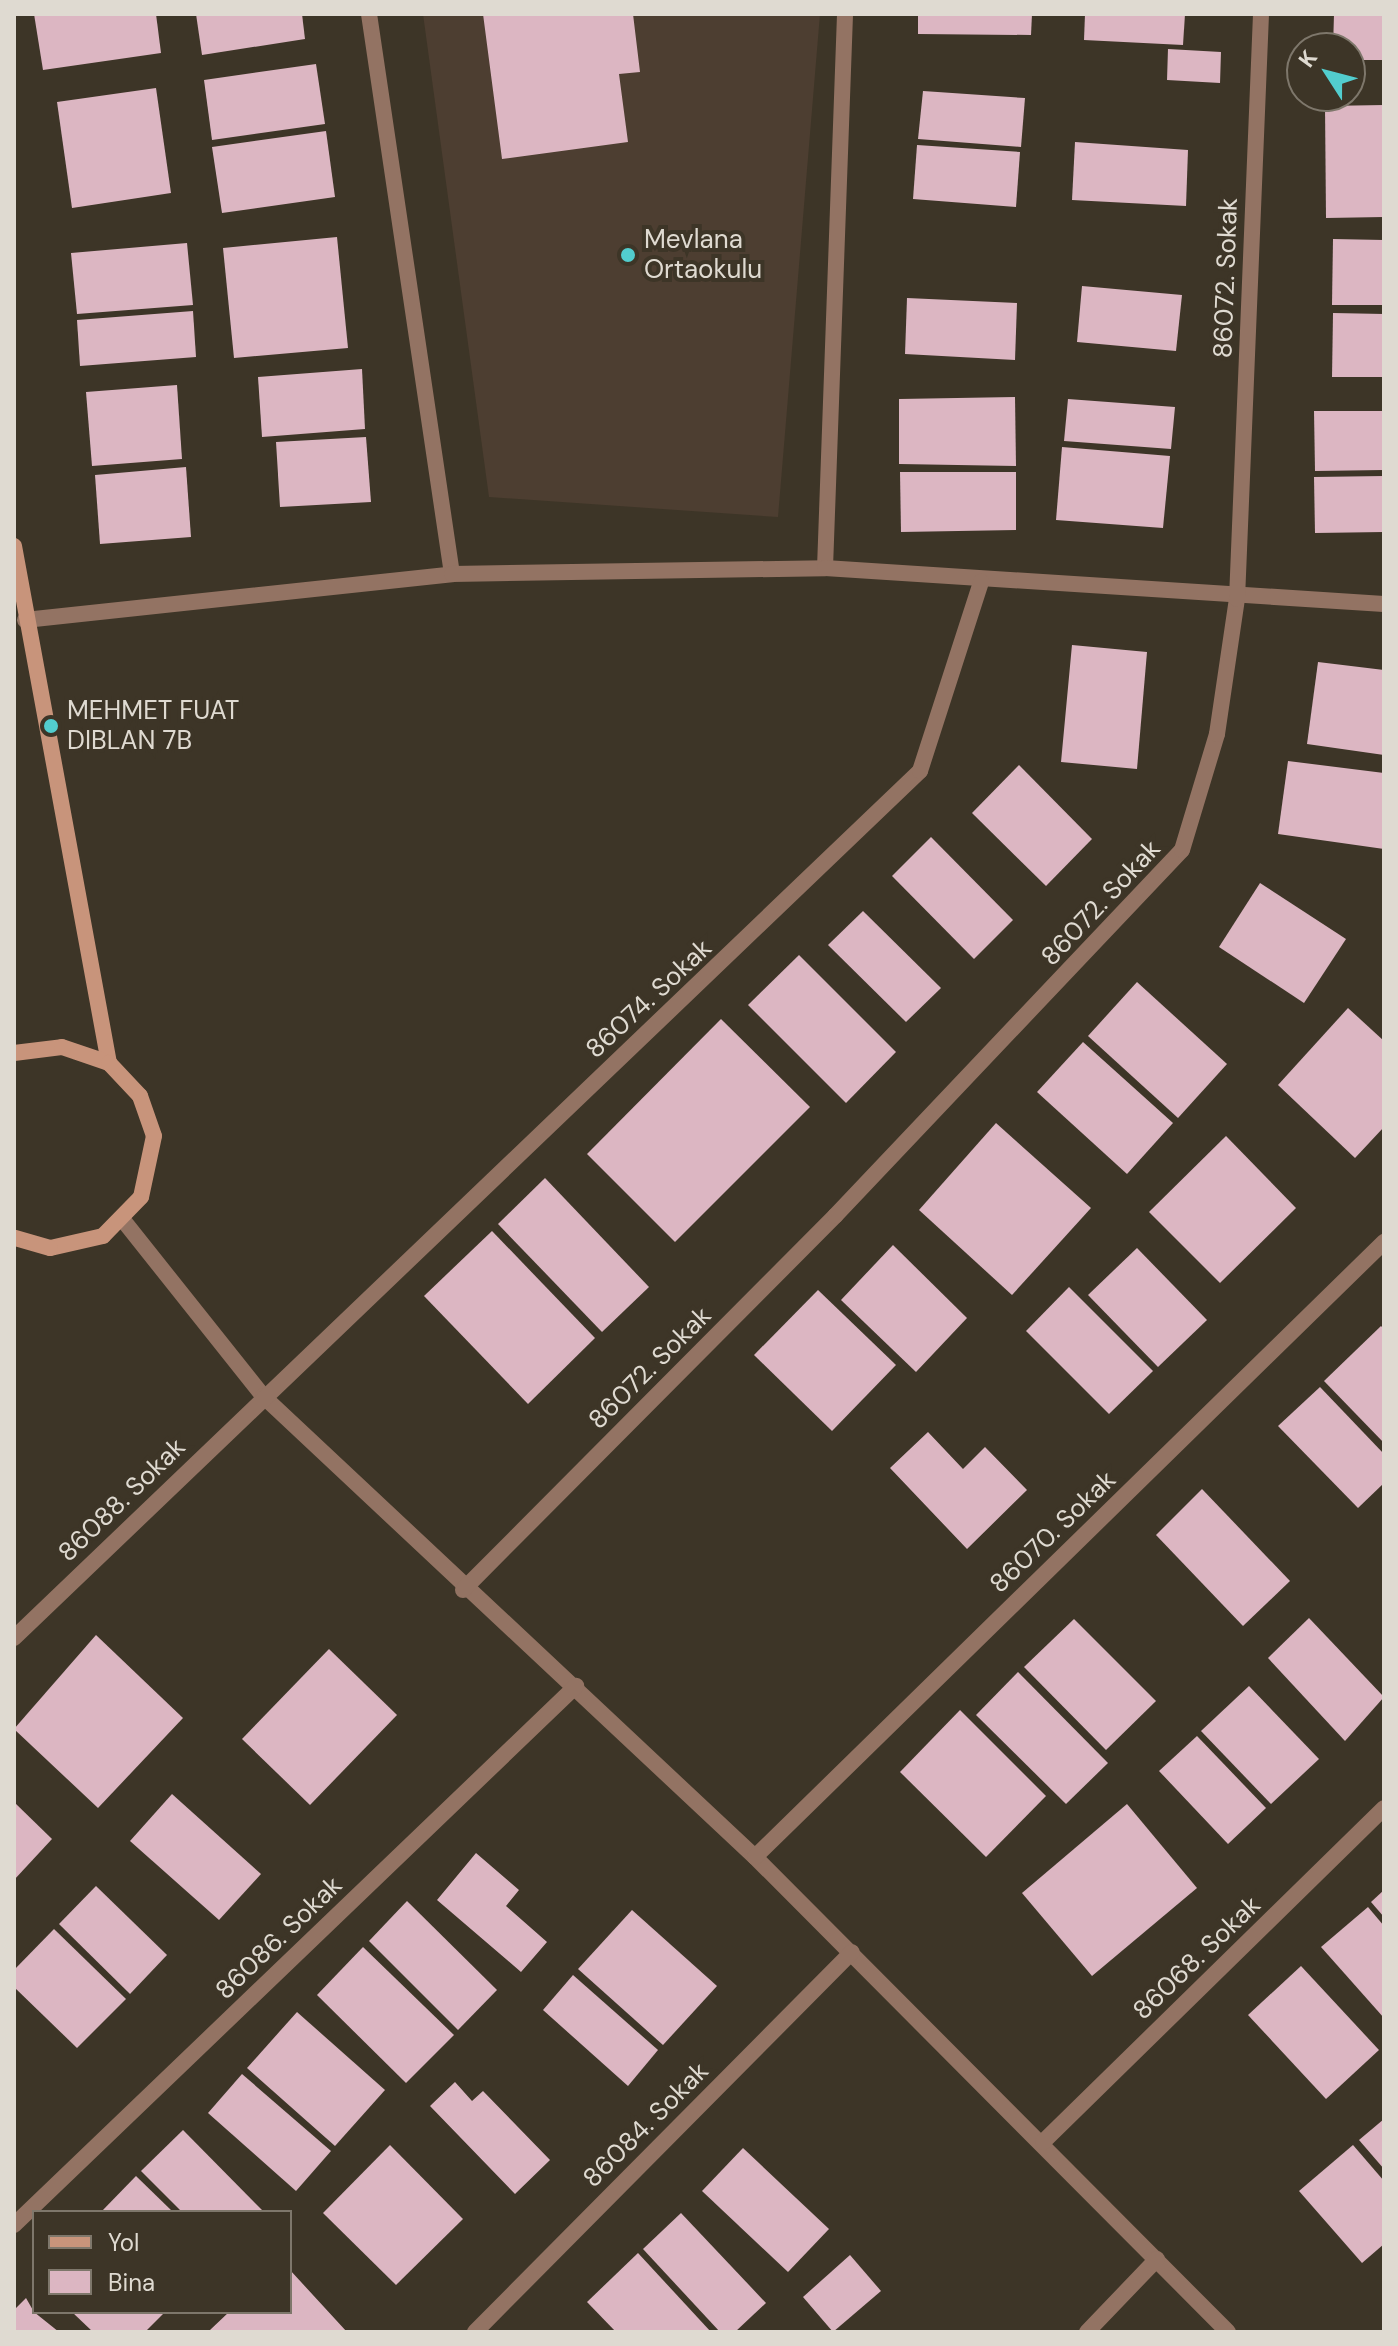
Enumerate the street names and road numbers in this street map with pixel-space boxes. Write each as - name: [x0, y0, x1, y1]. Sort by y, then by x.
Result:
- street label: 86072. Sokak: [1208, 197, 1244, 359]
- street label: 86072. Sokak: [1035, 834, 1167, 972]
- street label: 86074. Sokak: [580, 933, 718, 1065]
- street label: 86072. Sokak: [582, 1300, 718, 1436]
- street label: 86088. Sokak: [52, 1432, 192, 1568]
- street label: 86070. Sokak: [984, 1464, 1122, 1600]
- street label: 86086. Sokak: [209, 1870, 349, 2006]
- street label: 86068. Sokak: [1127, 1890, 1267, 2026]
- street label: 86084. Sokak: [577, 2056, 715, 2194]

